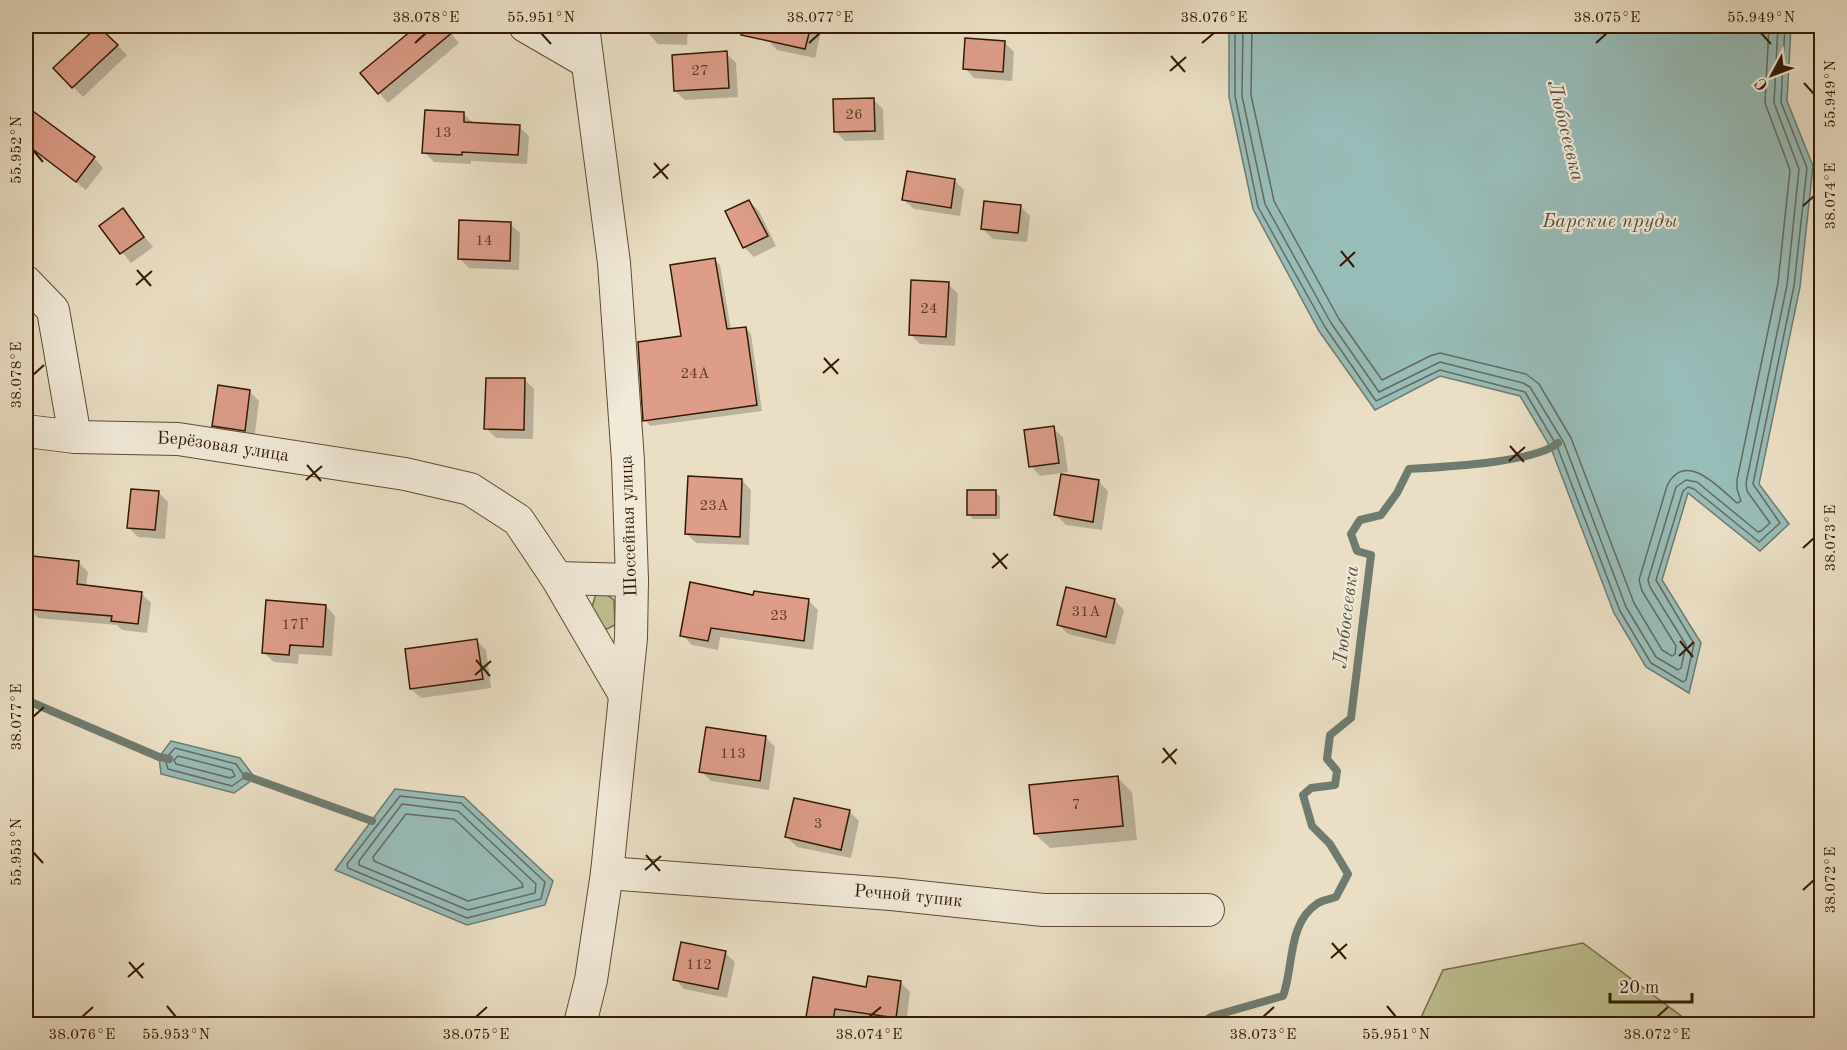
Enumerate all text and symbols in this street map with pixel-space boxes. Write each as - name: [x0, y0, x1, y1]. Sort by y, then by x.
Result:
- text: 38.078°E: [393, 11, 459, 26]
- text: 55.951°N: [507, 11, 575, 26]
- text: 38.077°E: [787, 11, 853, 26]
- text: 38.076°E: [1181, 11, 1247, 26]
- text: 38.075°E: [1574, 11, 1640, 26]
- text: 55.949°N: [1727, 11, 1795, 26]
- north arrow: [1742, 45, 1802, 105]
- text: 55.949°N: [1824, 60, 1839, 128]
- house number: 27: [691, 64, 709, 79]
- text: С: [1753, 74, 1772, 93]
- water label: Любосеевка: [1543, 79, 1587, 184]
- house number: 26: [845, 108, 863, 123]
- text: 55.952°N: [10, 116, 25, 184]
- house number: 13: [434, 126, 452, 141]
- text: 38.074°E: [1824, 163, 1839, 229]
- water label: Барские пруды: [1541, 212, 1678, 232]
- house number: 14: [475, 234, 493, 249]
- house number: 24: [920, 302, 938, 317]
- text: 38.078°E: [10, 342, 25, 408]
- house number: 24А: [681, 367, 710, 382]
- street label: Берёзовая улица: [157, 430, 290, 465]
- street label: Шоссейная улица: [618, 455, 640, 597]
- house number: 23А: [700, 499, 729, 514]
- text: 38.073°E: [1824, 505, 1839, 571]
- water label: Любосеевка: [1331, 564, 1363, 669]
- house number: 31А: [1072, 605, 1101, 620]
- house number: 23: [770, 609, 788, 624]
- house number: 17Г: [281, 618, 309, 633]
- text: 38.077°E: [10, 684, 25, 750]
- house number: 113: [720, 747, 746, 762]
- house number: 7: [1072, 798, 1080, 813]
- house number: 3: [814, 817, 822, 832]
- text: 55.953°N: [10, 818, 25, 886]
- text: 38.072°E: [1824, 847, 1839, 913]
- street label: Речной тупик: [853, 882, 963, 910]
- house number: 112: [686, 958, 712, 973]
- scale bar: [1610, 966, 1692, 1004]
- text: 20 m: [1619, 979, 1659, 997]
- text: 38.076°E: [49, 1028, 115, 1043]
- text: 55.953°N: [142, 1028, 210, 1043]
- text: 38.075°E: [443, 1028, 509, 1043]
- text: 38.074°E: [836, 1028, 902, 1043]
- text: 38.073°E: [1230, 1028, 1296, 1043]
- text: 55.951°N: [1362, 1028, 1430, 1043]
- text: 38.072°E: [1624, 1028, 1690, 1043]

